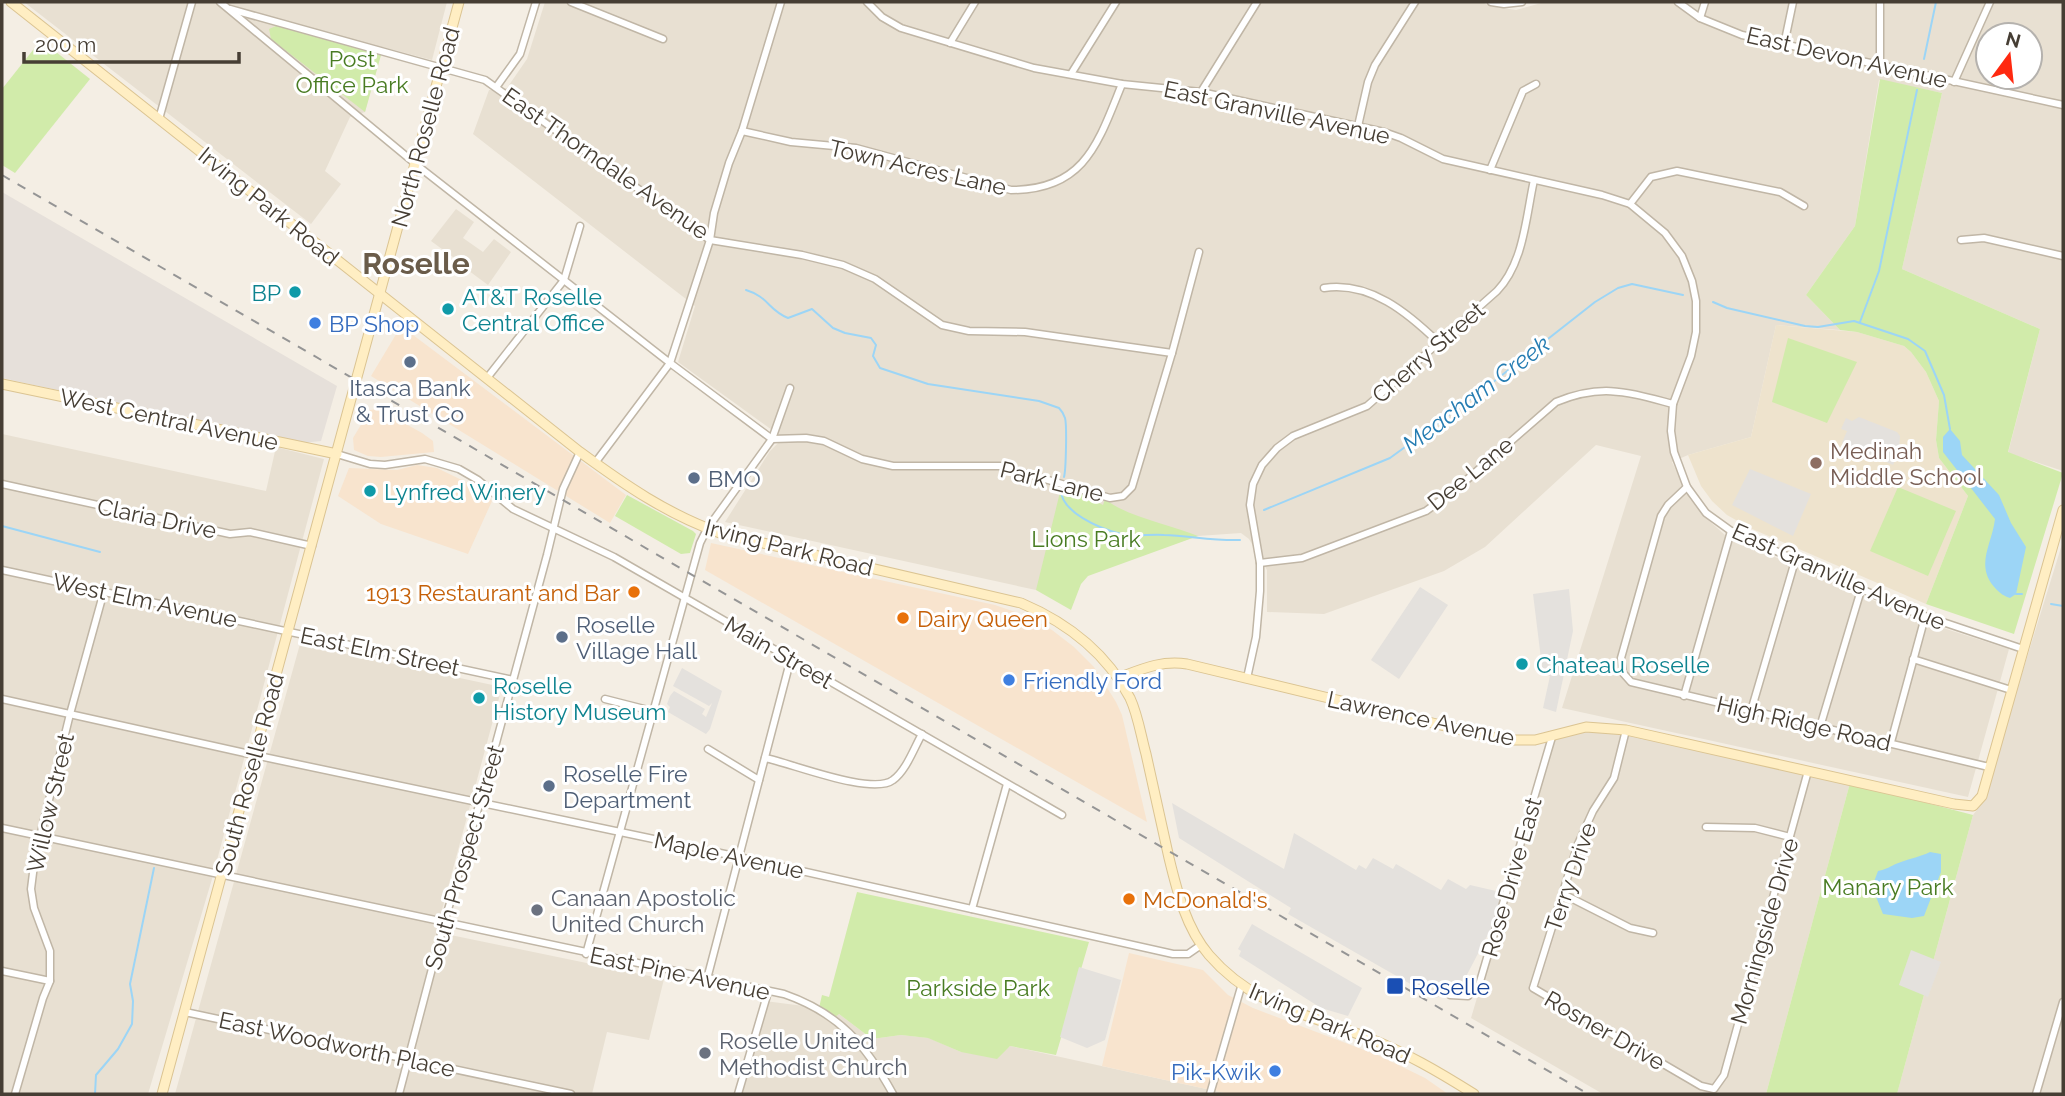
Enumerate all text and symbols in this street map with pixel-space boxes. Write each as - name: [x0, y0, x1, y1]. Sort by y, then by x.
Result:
- scale bar: [24, 21, 240, 65]
- street label: East Devon Avenue: [1744, 21, 1950, 93]
- north arrow: [1974, 21, 2044, 91]
- street label: North Roselle Road: [385, 24, 465, 230]
- text: N: [2004, 27, 2023, 52]
- text: 200 m: [35, 32, 96, 57]
- park label: Post Office Park: [295, 45, 409, 98]
- street label: East Granville Avenue: [1161, 75, 1393, 149]
- street label: East Thorndale Avenue: [498, 82, 714, 244]
- street label: Town Acres Lane: [827, 134, 1009, 200]
- street label: Irving Park Road: [193, 141, 345, 271]
- district label: Roselle: [362, 246, 470, 281]
- place label: BP: [251, 279, 281, 306]
- place label: AT&T Roselle Central Office: [462, 283, 604, 336]
- marker: BP: [287, 284, 303, 300]
- street label: Cherry Street: [1366, 296, 1490, 408]
- marker: AT&T Roselle Central Office: [440, 301, 456, 317]
- place label: BP Shop: [329, 310, 419, 337]
- marker: BP Shop: [307, 315, 323, 331]
- water label: Meacham Creek: [1397, 329, 1555, 459]
- marker: Itasca Bank & Trust Co: [402, 354, 418, 370]
- place label: Itasca Bank & Trust Co: [349, 374, 471, 427]
- street label: West Central Avenue: [57, 383, 281, 455]
- street label: Dee Lane: [1422, 430, 1518, 516]
- place label: Medinah Middle School: [1830, 437, 1984, 490]
- street label: Park Lane: [997, 455, 1107, 507]
- marker: Medinah Middle School: [1808, 455, 1824, 471]
- place label: BMO: [708, 465, 761, 492]
- marker: BMO: [686, 470, 702, 486]
- place label: Lynfred Winery: [384, 478, 546, 505]
- marker: Lynfred Winery: [362, 483, 378, 499]
- street label: Claria Drive: [95, 492, 219, 544]
- street label: Irving Park Road: [702, 513, 876, 581]
- street label: East Granville Avenue: [1728, 517, 1950, 635]
- park label: Lions Park: [1031, 525, 1141, 552]
- street label: West Elm Avenue: [50, 567, 240, 633]
- place label: 1913 Restaurant and Bar: [366, 579, 620, 606]
- marker: 1913 Restaurant and Bar: [626, 584, 642, 600]
- place label: Dairy Queen: [917, 605, 1048, 632]
- street label: Main Street: [720, 610, 838, 694]
- marker: Dairy Queen: [895, 610, 911, 626]
- place label: Roselle Village Hall: [576, 611, 698, 664]
- street label: East Elm Street: [298, 621, 462, 681]
- marker: Roselle Village Hall: [554, 629, 570, 645]
- place label: Chateau Roselle: [1536, 651, 1710, 678]
- marker: Chateau Roselle: [1514, 656, 1530, 672]
- place label: Friendly Ford: [1023, 667, 1162, 694]
- street label: South Roselle Road: [209, 670, 289, 878]
- place label: Roselle History Museum: [493, 672, 666, 725]
- marker: Friendly Ford: [1001, 672, 1017, 688]
- street label: Lawrence Avenue: [1325, 685, 1517, 751]
- marker: Roselle History Museum: [471, 690, 487, 706]
- street label: High Ridge Road: [1714, 690, 1894, 756]
- street label: Willow Street: [21, 730, 79, 875]
- street label: South Prospect Street: [419, 741, 509, 973]
- place label: Roselle Fire Department: [563, 760, 691, 813]
- marker: Roselle Fire Department: [541, 778, 557, 794]
- street label: Rose Drive East: [1475, 794, 1547, 960]
- street label: Terry Drive: [1539, 819, 1601, 935]
- street label: Maple Avenue: [652, 826, 806, 884]
- street label: Morningside Drive: [1724, 835, 1804, 1027]
- park label: Manary Park: [1822, 873, 1954, 900]
- place label: Canaan Apostolic United Church: [551, 884, 736, 937]
- place label: McDonald's: [1143, 886, 1268, 913]
- marker: McDonald's: [1121, 891, 1137, 907]
- marker: Canaan Apostolic United Church: [529, 902, 545, 918]
- street label: East Pine Avenue: [588, 941, 772, 1005]
- place label: Roselle: [1411, 973, 1490, 1000]
- park label: Parkside Park: [906, 974, 1050, 1001]
- marker: Roselle: [1385, 976, 1405, 996]
- street label: Irving Park Road: [1245, 977, 1415, 1069]
- street label: Rosner Drive: [1540, 985, 1670, 1075]
- street label: East Woodworth Place: [216, 1006, 458, 1082]
- place label: Roselle United Methodist Church: [719, 1027, 908, 1080]
- marker: Roselle United Methodist Church: [697, 1045, 713, 1061]
- place label: Pik-Kwik: [1171, 1058, 1261, 1085]
- marker: Pik-Kwik: [1267, 1063, 1283, 1079]

